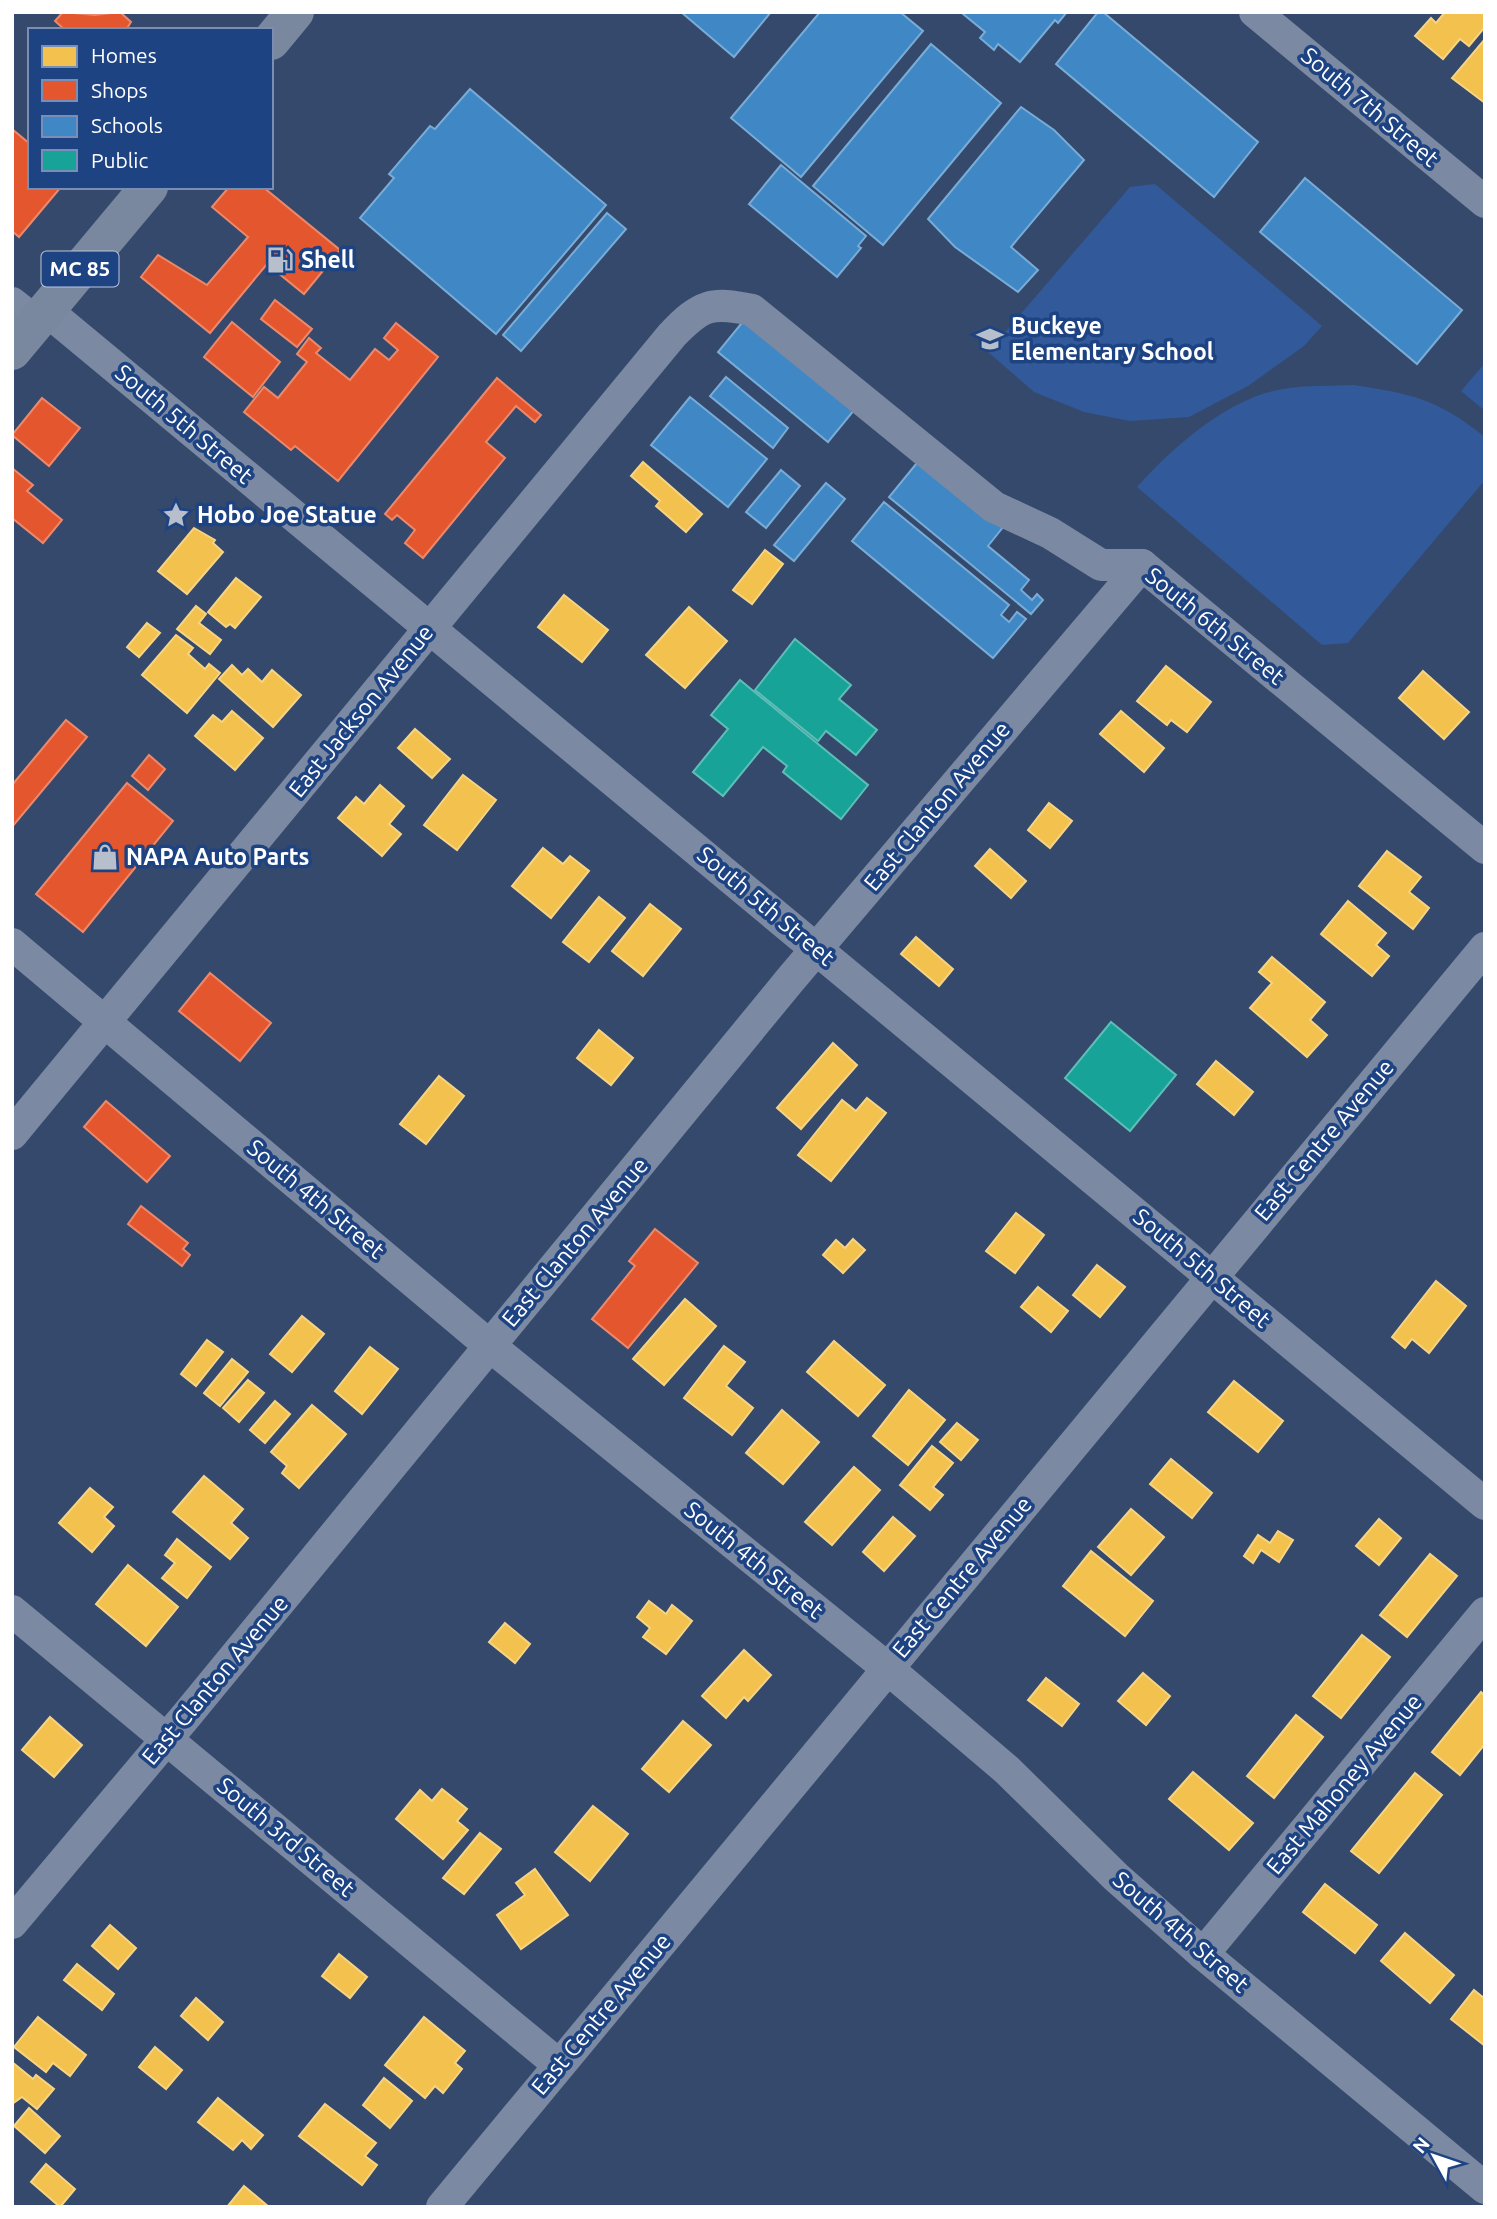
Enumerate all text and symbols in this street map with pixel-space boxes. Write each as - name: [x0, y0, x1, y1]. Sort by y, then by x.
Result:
- legend: [28, 28, 273, 189]
- street label: South 7th Street: [1297, 42, 1444, 171]
- text: Homes: [91, 43, 157, 67]
- text: Shops: [91, 78, 148, 102]
- text: Schools: [91, 113, 163, 137]
- text: Public: [91, 148, 148, 172]
- fuel station icon: Shell: [265, 245, 295, 275]
- place label: Shell: [301, 247, 355, 272]
- road number: MC 85: [42, 252, 119, 286]
- place label: Buckeye Elementary School: [1011, 313, 1214, 364]
- school or university icon: Buckeye Elementary School: [975, 324, 1005, 354]
- street label: South 5th Street: [111, 359, 258, 488]
- place icon: Hobo Joe Statue: [161, 500, 191, 530]
- place label: Hobo Joe Statue: [197, 502, 377, 527]
- street label: South 6th Street: [1141, 562, 1290, 689]
- street label: East Jackson Avenue: [284, 620, 438, 802]
- street label: East Clanton Avenue: [859, 716, 1014, 895]
- street label: South 5th Street: [693, 841, 840, 970]
- shop icon: NAPA Auto Parts: [90, 842, 120, 872]
- place label: NAPA Auto Parts: [126, 844, 309, 869]
- street label: East Centre Avenue: [1249, 1054, 1398, 1225]
- street label: South 4th Street: [243, 1134, 390, 1263]
- street label: East Clanton Avenue: [497, 1152, 652, 1331]
- street label: South 5th Street: [1129, 1203, 1276, 1332]
- street label: East Centre Avenue: [887, 1491, 1036, 1662]
- street label: South 4th Street: [680, 1496, 829, 1623]
- street label: East Clanton Avenue: [137, 1590, 292, 1769]
- street label: East Mahoney Avenue: [1261, 1689, 1426, 1879]
- street label: South 3rd Street: [213, 1772, 360, 1901]
- street label: South 4th Street: [1109, 1866, 1254, 1997]
- street label: East Centre Avenue: [526, 1928, 675, 2099]
- north arrow: [1399, 2121, 1469, 2191]
- text: N: [1408, 2133, 1434, 2158]

